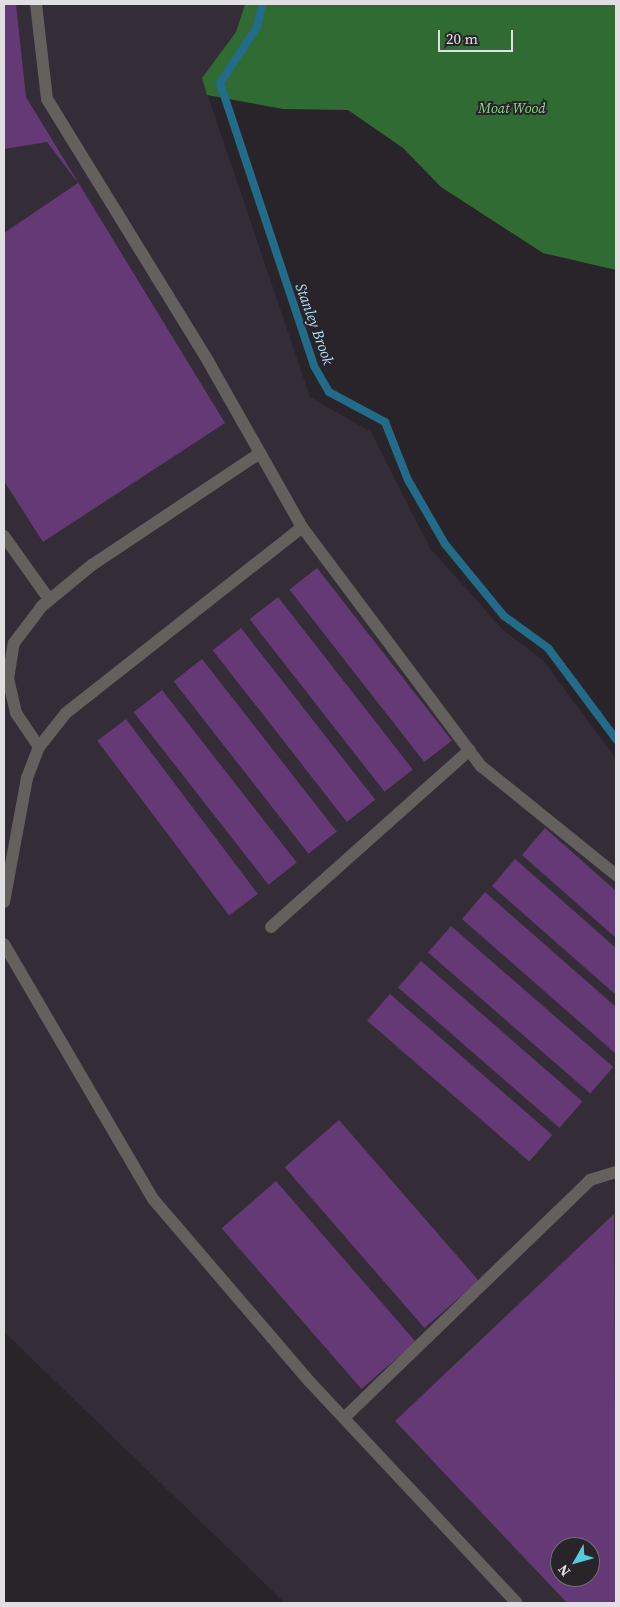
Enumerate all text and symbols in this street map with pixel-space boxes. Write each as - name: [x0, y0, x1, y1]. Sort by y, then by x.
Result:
- scale bar: [440, 20, 515, 52]
- text: 20 m: [446, 28, 478, 49]
- park label: Moat Wood: [478, 100, 546, 116]
- water label: Stanley Brook: [292, 281, 338, 367]
- north arrow: [550, 1537, 600, 1587]
- text: N: [553, 1560, 575, 1581]

